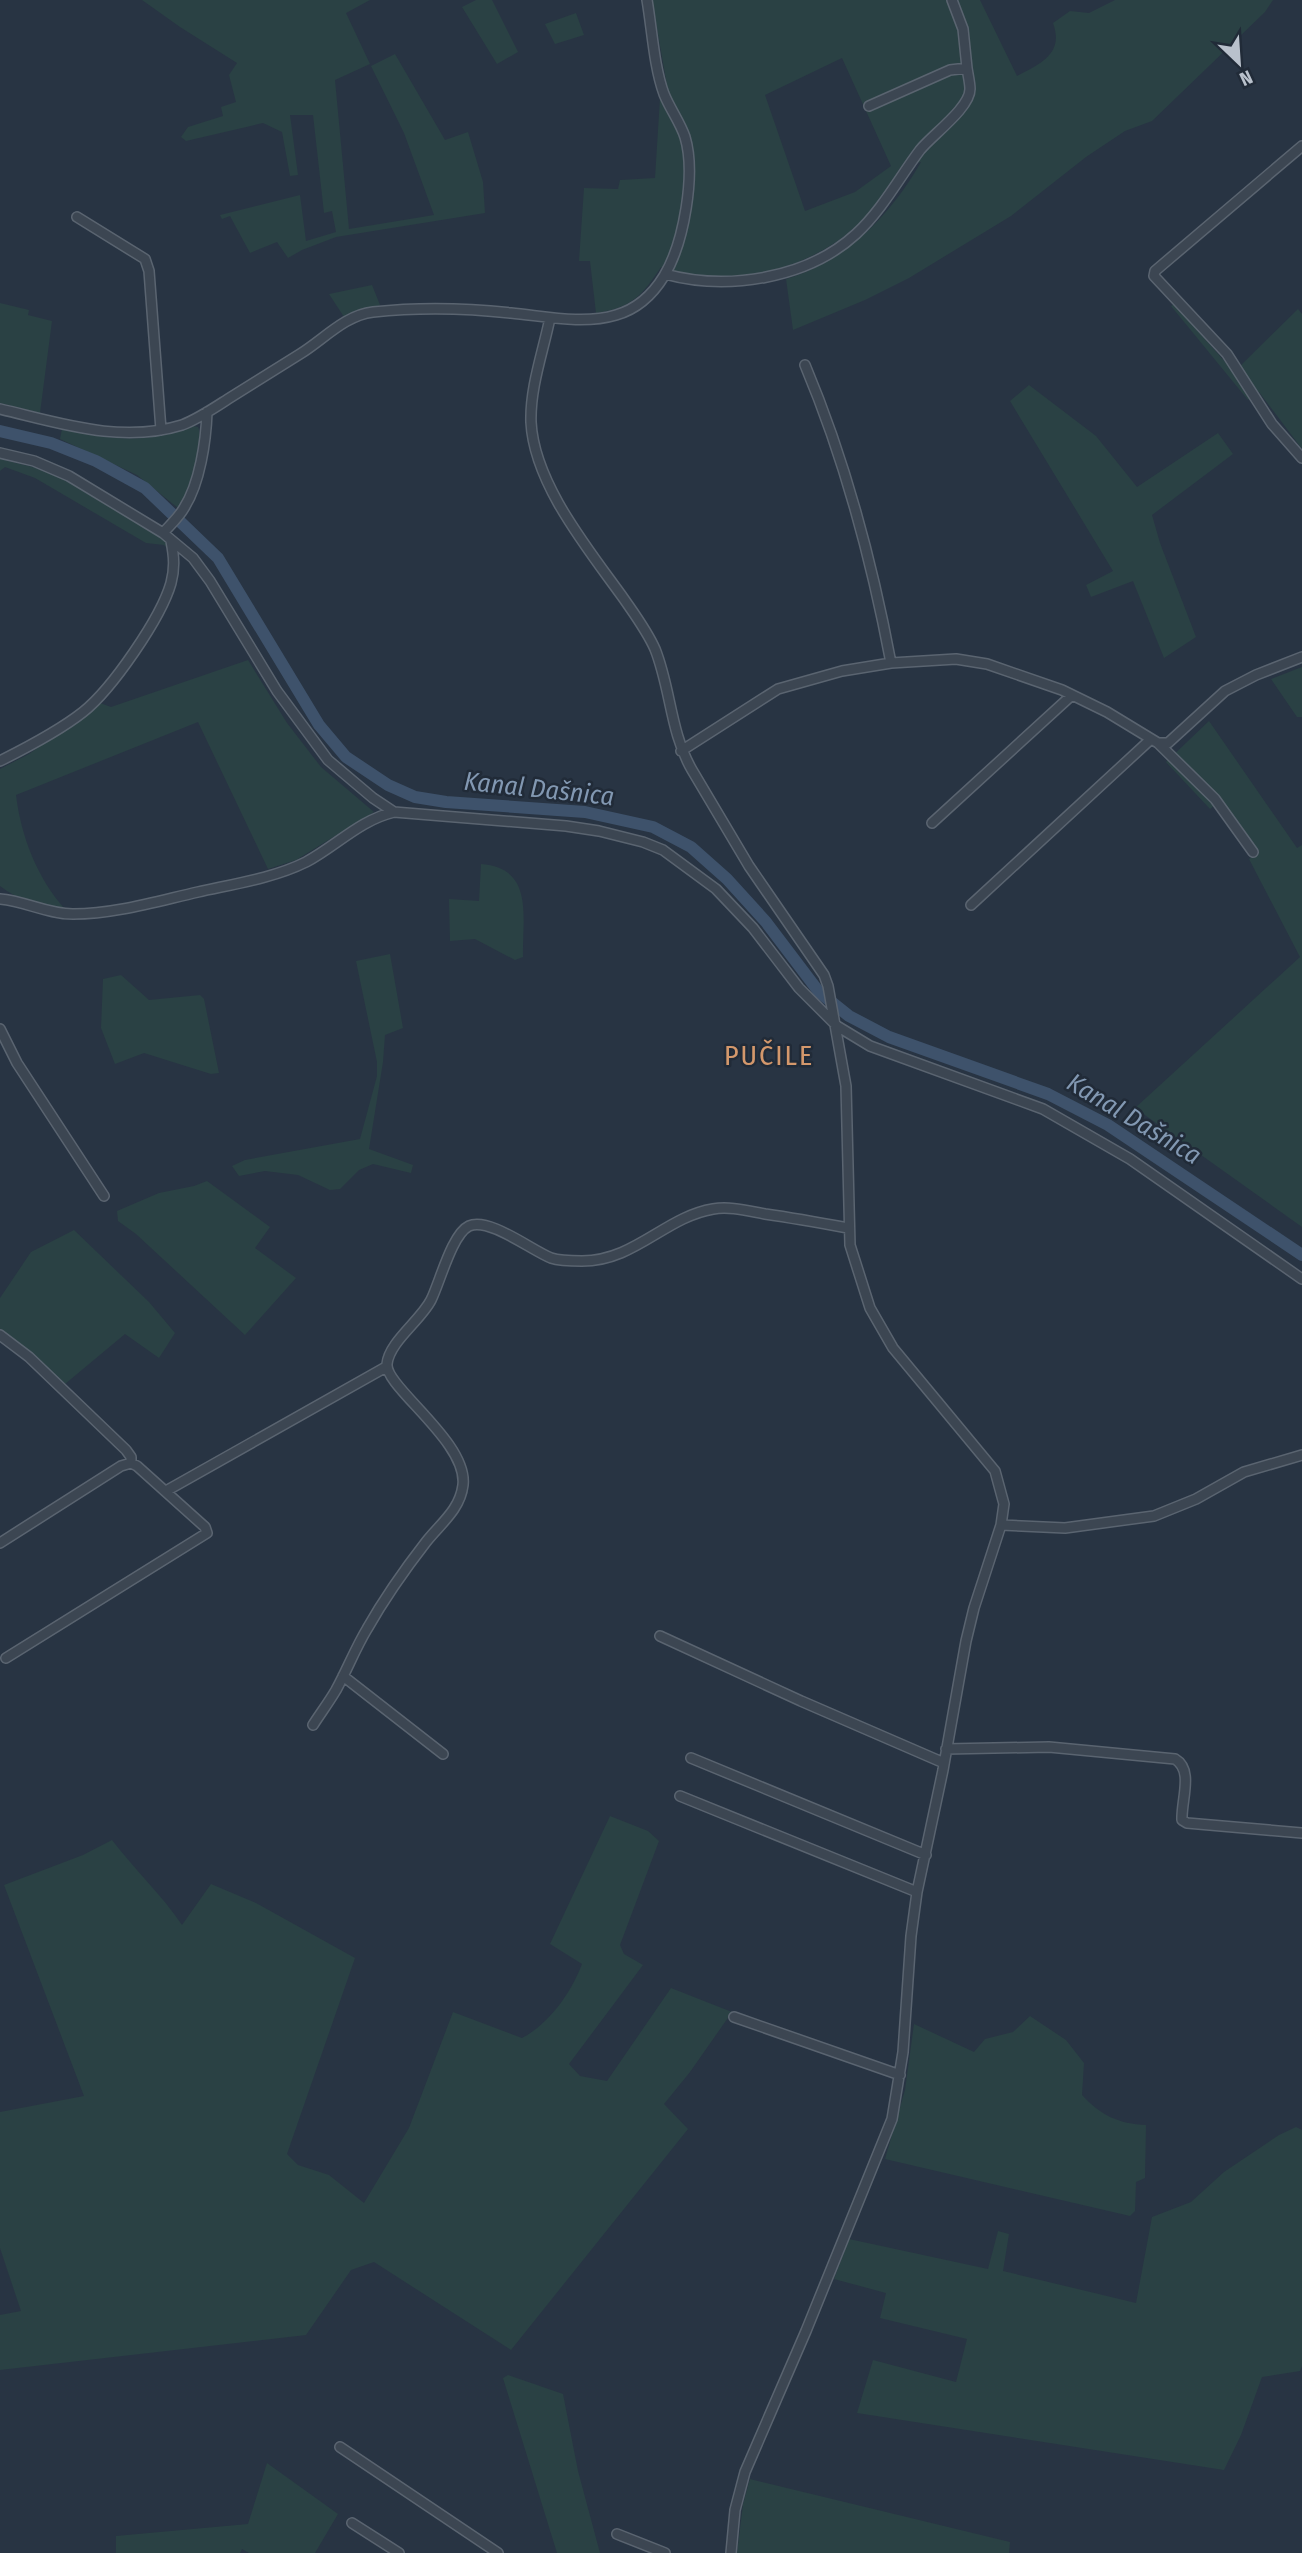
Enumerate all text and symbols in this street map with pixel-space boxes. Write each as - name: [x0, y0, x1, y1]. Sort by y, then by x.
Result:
- north arrow: [1204, 28, 1274, 98]
- text: N: [1236, 65, 1256, 91]
- water label: Kanal Dašnica: [462, 766, 616, 812]
- district label: PUČILE: [724, 1039, 814, 1072]
- water label: Kanal Dašnica: [1061, 1067, 1207, 1171]

